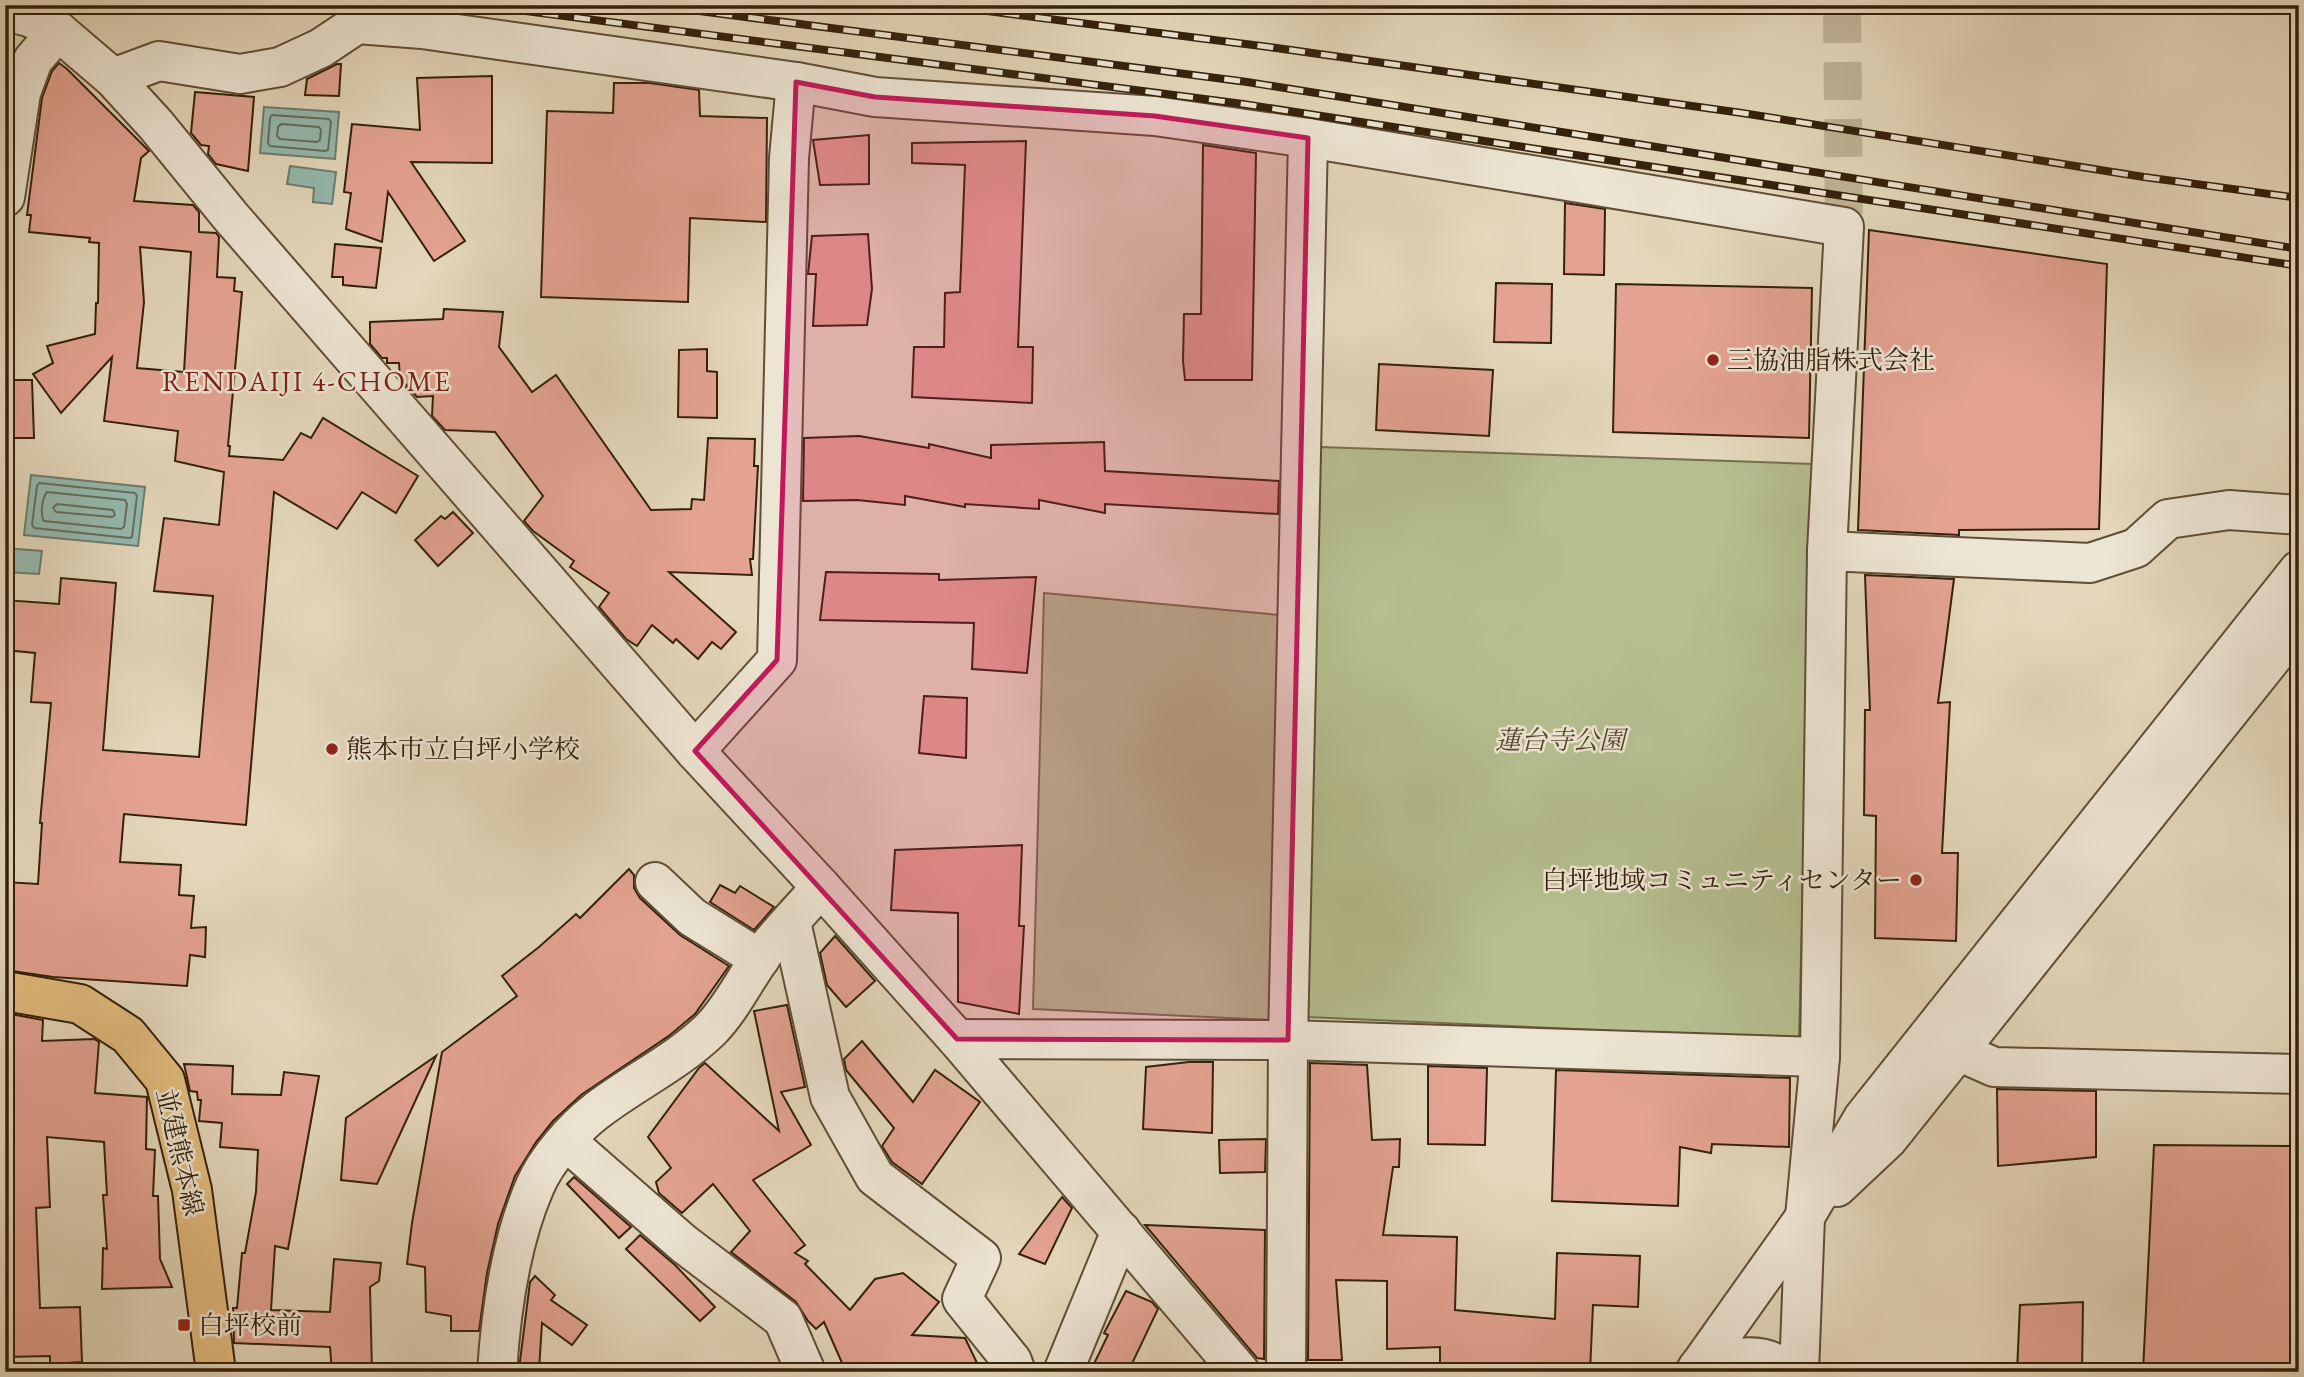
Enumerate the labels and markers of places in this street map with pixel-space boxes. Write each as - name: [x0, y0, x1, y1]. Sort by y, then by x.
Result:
- place label: 三協油脂株式会社: [1727, 343, 1935, 377]
- marker: 三協油脂株式会社: [1705, 352, 1721, 368]
- place label: 熊本市立白坪小学校: [346, 732, 580, 766]
- marker: 熊本市立白坪小学校: [324, 741, 340, 757]
- place label: 白坪地域コミュニティセンター: [1542, 863, 1902, 897]
- marker: 白坪地域コミュニティセンター: [1908, 872, 1924, 888]
- place label: 白坪校前: [198, 1308, 302, 1342]
- marker: 白坪校前: [176, 1317, 192, 1333]

